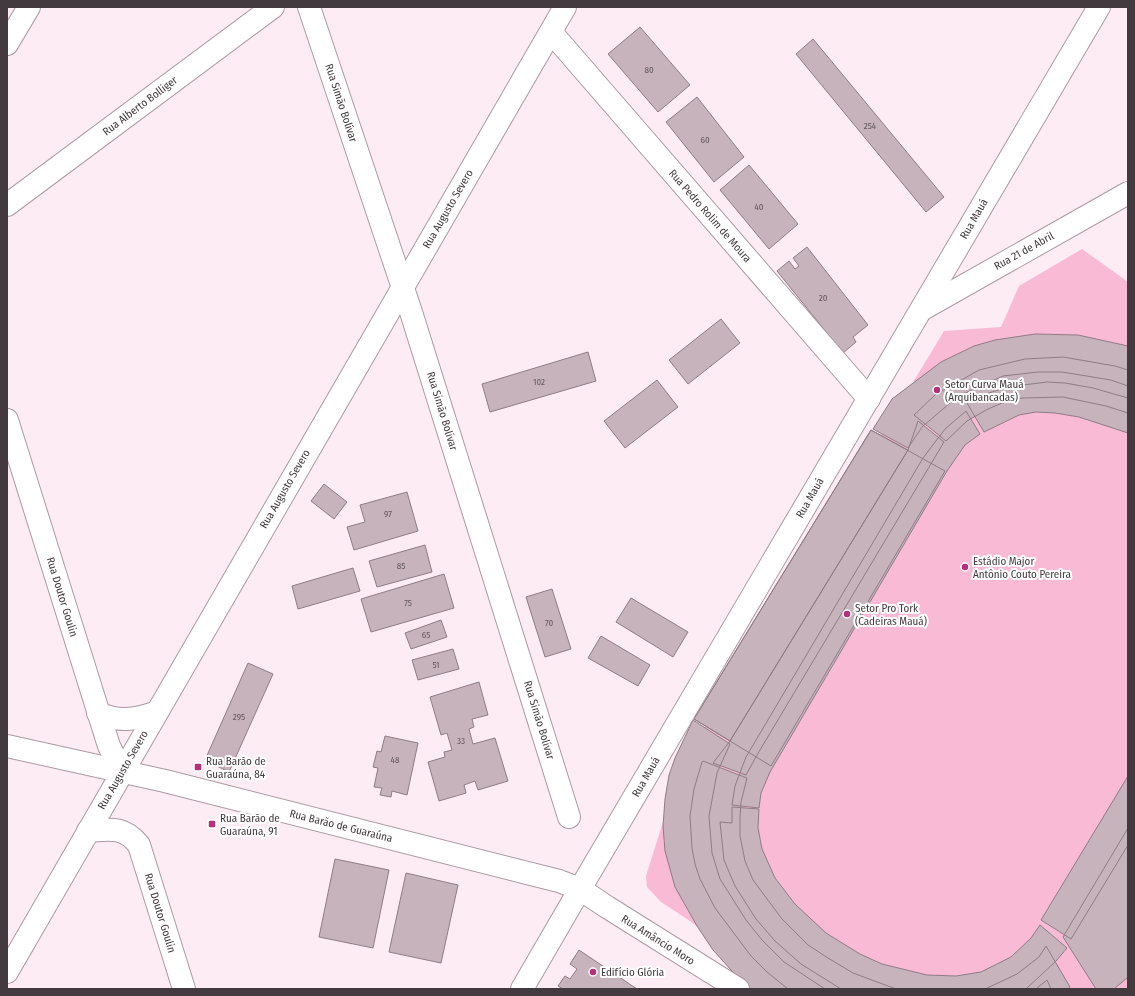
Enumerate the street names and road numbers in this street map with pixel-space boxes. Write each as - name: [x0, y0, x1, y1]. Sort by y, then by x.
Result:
- street label: Rua Simão Bolívar: [322, 62, 360, 144]
- street label: Rua Alberto Bolliger: [100, 74, 180, 138]
- street label: Rua Augusto Severo: [420, 167, 476, 251]
- street label: Rua Pedro Rolim de Moura: [666, 167, 754, 265]
- street label: Rua Mauá: [957, 197, 991, 241]
- street label: Rua 21 de Abril: [992, 229, 1056, 273]
- street label: Rua Simão Bolívar: [424, 370, 460, 452]
- street label: Rua Augusto Severo: [257, 447, 313, 531]
- street label: Rua Mauá: [793, 476, 827, 520]
- street label: Rua Doutor Goulin: [44, 556, 80, 638]
- street label: Rua Simão Bolívar: [521, 679, 557, 761]
- street label: Rua Augusto Severo: [95, 728, 151, 812]
- street label: Rua Mauá: [629, 755, 663, 799]
- street label: Rua Barão de Guaraúna: [288, 807, 394, 845]
- street label: Rua Doutor Goulin: [142, 872, 178, 954]
- street label: Rua Amâncio Moro: [619, 912, 697, 968]

